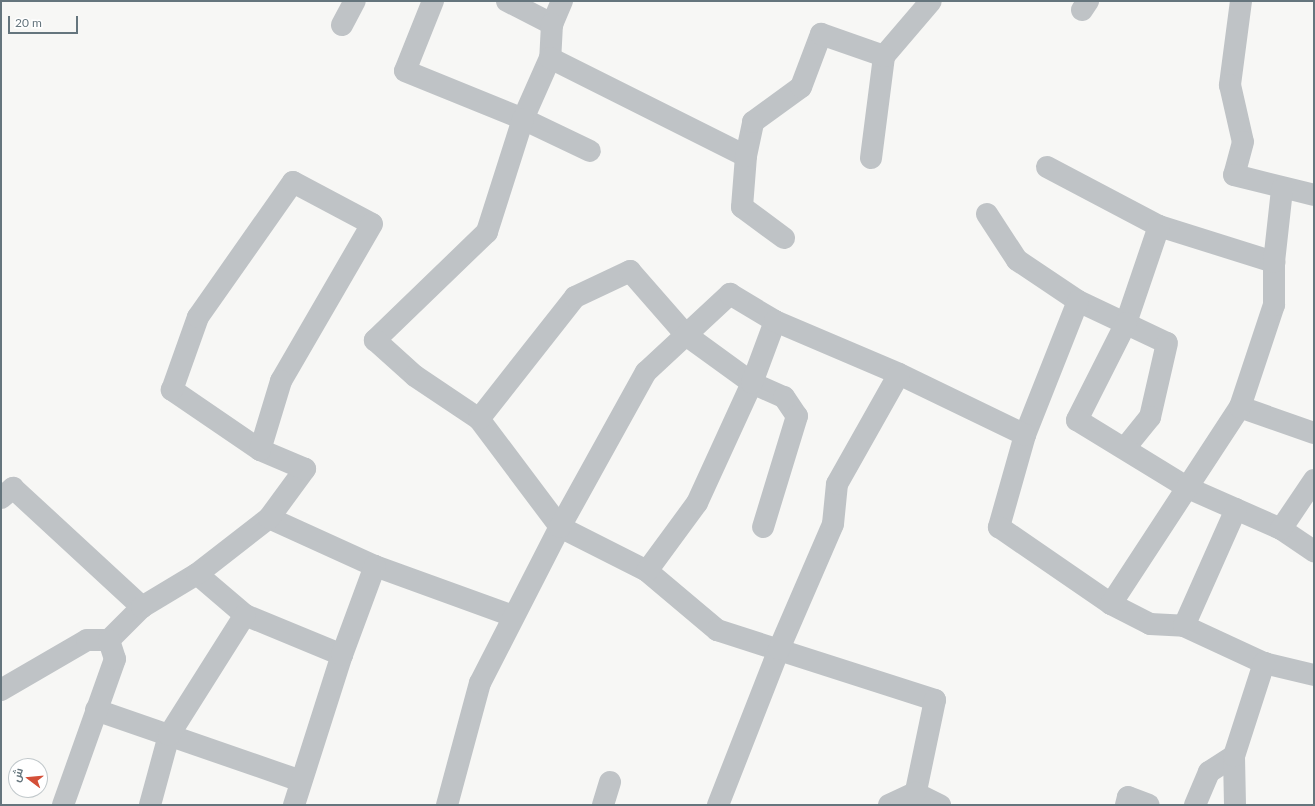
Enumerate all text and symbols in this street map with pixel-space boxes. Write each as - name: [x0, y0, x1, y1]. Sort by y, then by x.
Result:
- scale bar: [10, 8, 80, 34]
- text: 20 m: [15, 15, 42, 30]
- north arrow: [8, 758, 48, 798]
- text: ش: [9, 766, 25, 783]

